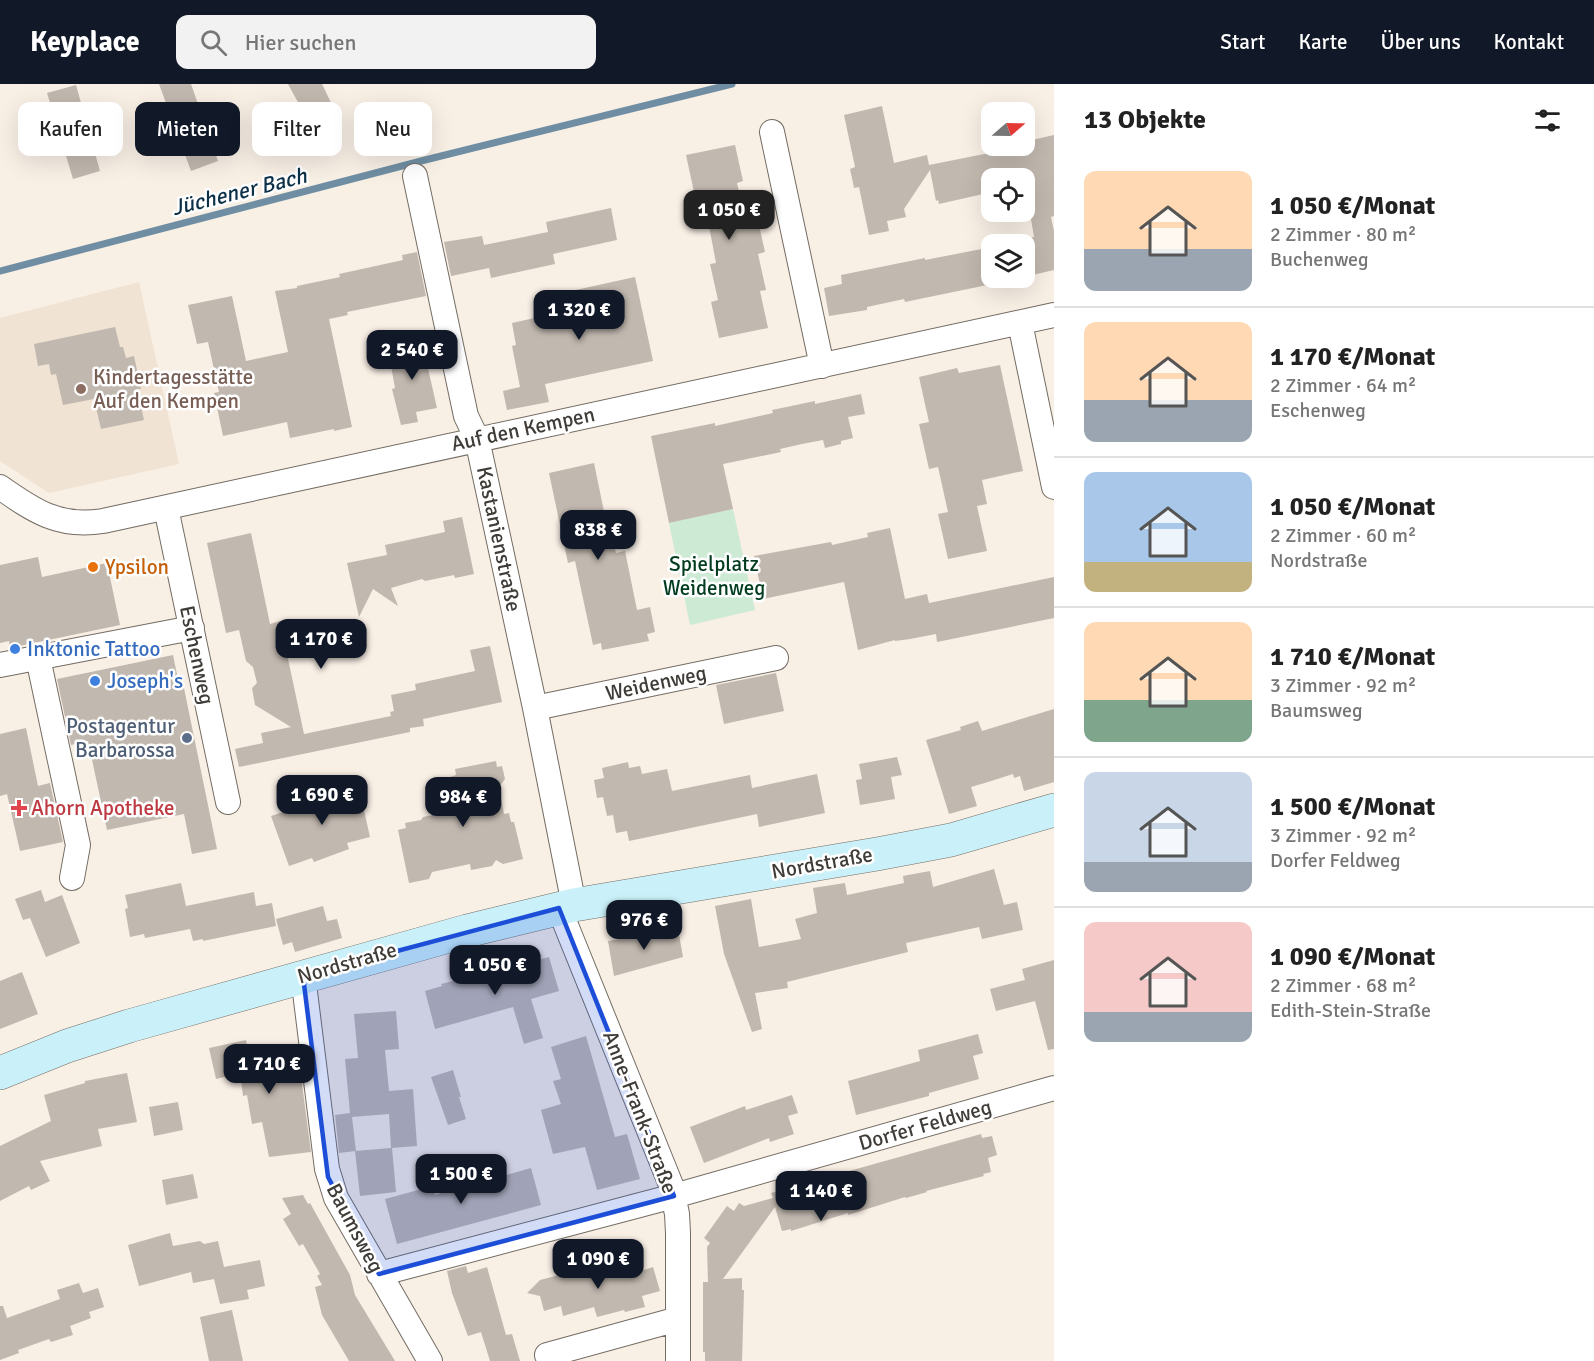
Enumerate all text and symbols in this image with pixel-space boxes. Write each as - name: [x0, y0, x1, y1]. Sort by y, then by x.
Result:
- search box: [176, 15, 596, 69]
- text: Keyplace: [30, 25, 140, 59]
- icon: search: [197, 26, 230, 59]
- text: Hier suchen: [245, 29, 357, 56]
- text: Start: [1220, 29, 1265, 55]
- text: Karte: [1298, 29, 1347, 55]
- text: Über uns: [1380, 29, 1461, 55]
- text: Kontakt: [1494, 29, 1564, 55]
- chip: Kaufen: [18, 102, 123, 156]
- chip: Mieten: [135, 102, 240, 156]
- chip: Filter: [252, 102, 342, 156]
- chip: Neu: [354, 102, 432, 156]
- north arrow: [981, 102, 1035, 156]
- map controls: [981, 102, 1035, 288]
- text: 13 Objekte: [1084, 104, 1206, 136]
- icon: filters: [1531, 104, 1564, 137]
- water label: Jüchener Bach: [169, 161, 310, 221]
- button: locate: [981, 168, 1035, 222]
- pin: 1 050 €: [674, 190, 784, 241]
- text: 1 050 €/Monat: [1270, 190, 1435, 222]
- icon: home: [1132, 195, 1204, 267]
- text: 1 050 €: [698, 197, 760, 222]
- text: 2 Zimmer · 80 m²: [1270, 222, 1416, 247]
- button: layers: [981, 234, 1035, 288]
- text: Buchenweg: [1270, 247, 1369, 272]
- pin: 1 320 €: [524, 290, 634, 341]
- text: 1 320 €: [548, 297, 610, 322]
- pin: 2 540 €: [357, 330, 467, 381]
- text: 2 540 €: [381, 337, 443, 362]
- text: 1 170 €/Monat: [1270, 341, 1435, 373]
- icon: home: [1132, 346, 1204, 418]
- place label: Kindertagesstätte Auf den Kempen: [93, 364, 253, 414]
- text: 2 Zimmer · 64 m²: [1270, 373, 1416, 398]
- marker: Kindertagesstätte Auf den Kempen: [74, 382, 88, 396]
- text: Eschenweg: [1270, 398, 1366, 423]
- street label: Auf den Kempen: [449, 401, 597, 457]
- street label: Kastanienstraße: [471, 464, 527, 614]
- text: 1 050 €/Monat: [1270, 491, 1435, 523]
- icon: home: [1132, 496, 1204, 568]
- pin: 838 €: [556, 510, 640, 561]
- text: 838 €: [574, 517, 622, 542]
- text: 2 Zimmer · 60 m²: [1270, 523, 1416, 548]
- text: Nordstraße: [1270, 548, 1367, 573]
- park label: Spielplatz Weidenweg: [663, 551, 765, 601]
- place label: Ypsilon: [105, 554, 169, 580]
- marker: Ypsilon: [86, 560, 100, 574]
- street label: Eschenweg: [174, 603, 220, 707]
- pin: 1 170 €: [266, 619, 376, 670]
- text: 1 170 €: [290, 626, 352, 651]
- place label: Inktonic Tattoo: [27, 636, 160, 662]
- text: 1 710 €/Monat: [1270, 641, 1435, 673]
- marker: Inktonic Tattoo: [8, 642, 22, 656]
- icon: home: [1132, 646, 1204, 718]
- street label: Weidenweg: [603, 660, 709, 706]
- place label: Joseph's: [107, 668, 183, 694]
- text: 3 Zimmer · 92 m²: [1270, 673, 1416, 698]
- marker: Joseph's: [88, 674, 102, 688]
- text: Baumsweg: [1270, 698, 1363, 723]
- place label: Postagentur Barbarossa: [66, 713, 175, 763]
- marker: Postagentur Barbarossa: [180, 731, 194, 745]
- pin: 1 690 €: [267, 775, 377, 826]
- pin: 984 €: [421, 777, 505, 828]
- text: 1 690 €: [291, 782, 353, 807]
- text: 984 €: [439, 784, 487, 809]
- text: 1 500 €/Monat: [1270, 791, 1435, 823]
- place label: Ahorn Apotheke: [31, 795, 175, 821]
- icon: home: [1132, 796, 1204, 868]
- marker: Ahorn Apotheke: [12, 801, 26, 815]
- text: 3 Zimmer · 92 m²: [1270, 823, 1416, 848]
- street label: Nordstraße: [769, 841, 875, 885]
- text: Dorfer Feldweg: [1270, 848, 1401, 873]
- pin: 976 €: [602, 900, 686, 951]
- text: 976 €: [620, 907, 668, 932]
- street label: Nordstraße: [294, 936, 400, 990]
- text: 1 090 €/Monat: [1270, 941, 1435, 973]
- pin: 1 050 €: [440, 945, 550, 996]
- icon: home: [1132, 946, 1204, 1018]
- text: 1 050 €: [464, 952, 526, 977]
- text: 2 Zimmer · 68 m²: [1270, 973, 1416, 998]
- text: Edith-Stein-Straße: [1270, 998, 1431, 1023]
- street label: Anne-Frank-Straße: [597, 1027, 683, 1197]
- pin: 1 710 €: [214, 1044, 324, 1095]
- text: 1 710 €: [238, 1051, 300, 1076]
- street label: Dorfer Feldweg: [856, 1094, 994, 1156]
- pin: 1 500 €: [406, 1154, 516, 1205]
- text: 1 500 €: [430, 1161, 492, 1186]
- pin: 1 140 €: [766, 1171, 876, 1222]
- text: 1 140 €: [790, 1178, 852, 1203]
- street label: Baumsweg: [321, 1179, 389, 1277]
- pin: 1 090 €: [543, 1239, 653, 1290]
- text: 1 090 €: [567, 1246, 629, 1271]

